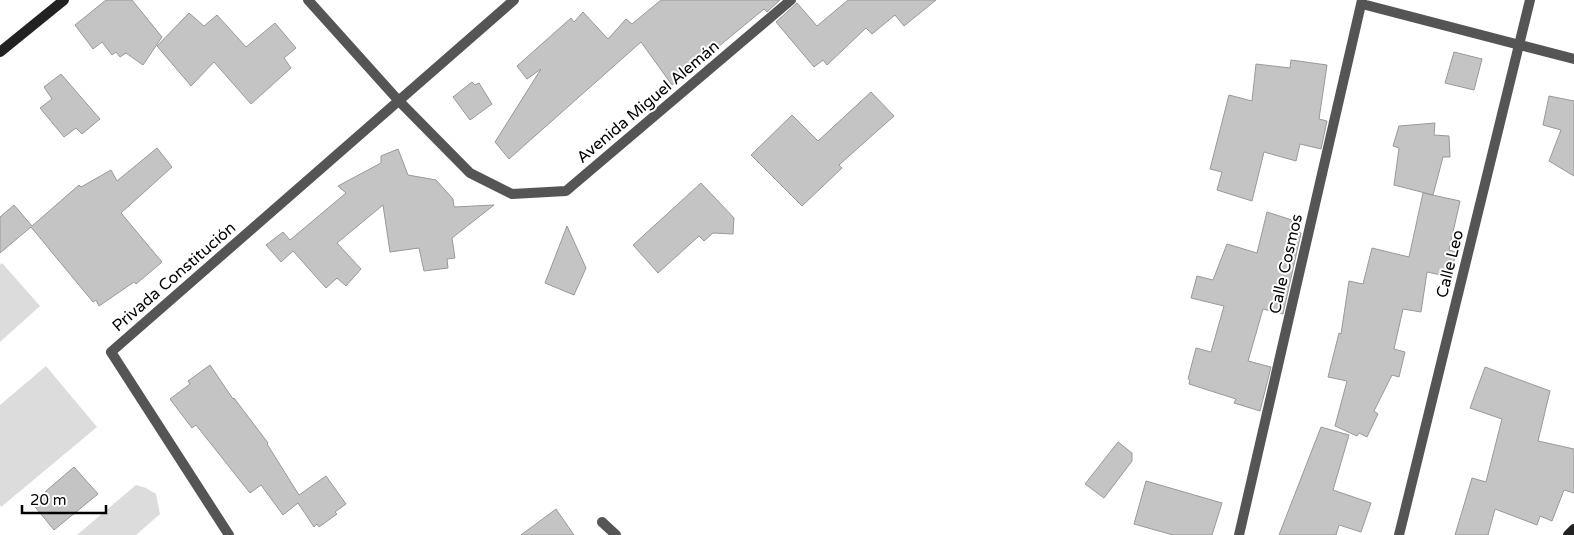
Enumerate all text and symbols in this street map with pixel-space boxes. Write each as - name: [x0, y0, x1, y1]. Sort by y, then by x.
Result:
- street label: Avenida Miguel Alemán: [572, 36, 724, 168]
- street label: Calle Cosmos: [1265, 212, 1307, 316]
- street label: Privada Constitución: [108, 218, 240, 336]
- street label: Calle Leo: [1432, 228, 1468, 300]
- scale bar: [22, 482, 106, 514]
- text: 20 m: [30, 491, 67, 509]

